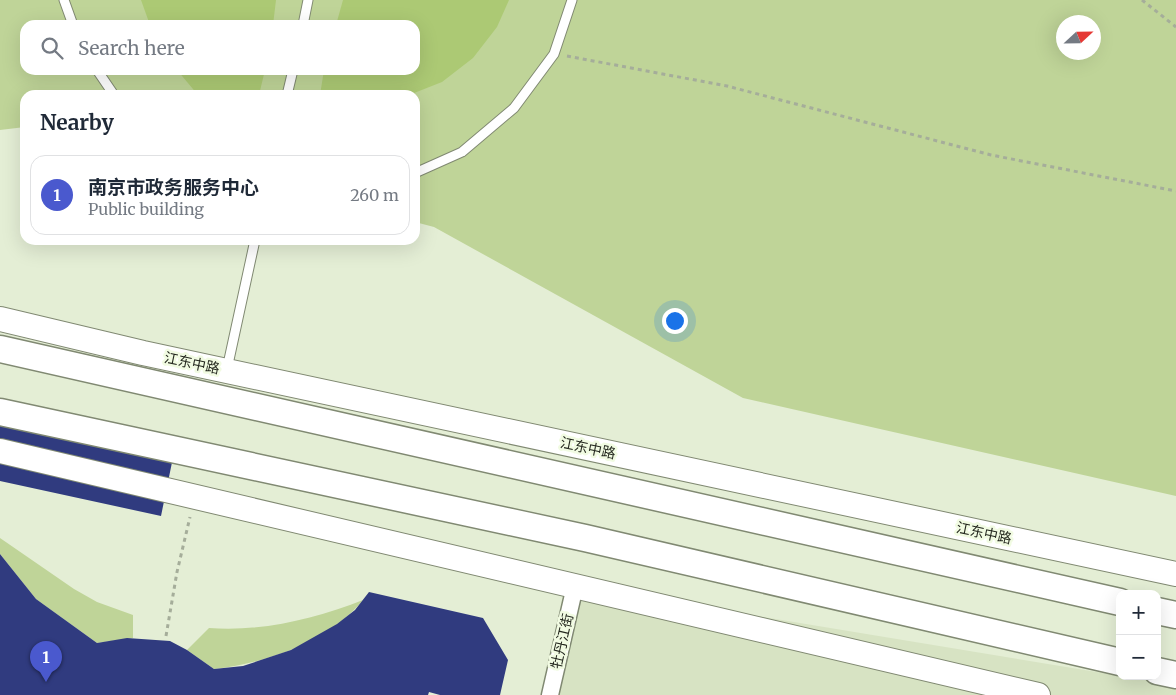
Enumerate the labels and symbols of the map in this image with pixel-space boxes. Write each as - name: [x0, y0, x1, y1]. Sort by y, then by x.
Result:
- north arrow: [1056, 15, 1101, 60]
- your location: [662, 308, 688, 334]
- street label: 江东中路: [163, 348, 221, 378]
- street label: 江东中路: [559, 433, 617, 463]
- street label: 江东中路: [955, 518, 1013, 548]
- street label: 牡丹江街: [547, 612, 577, 670]
- pin: 1: [30, 641, 62, 682]

